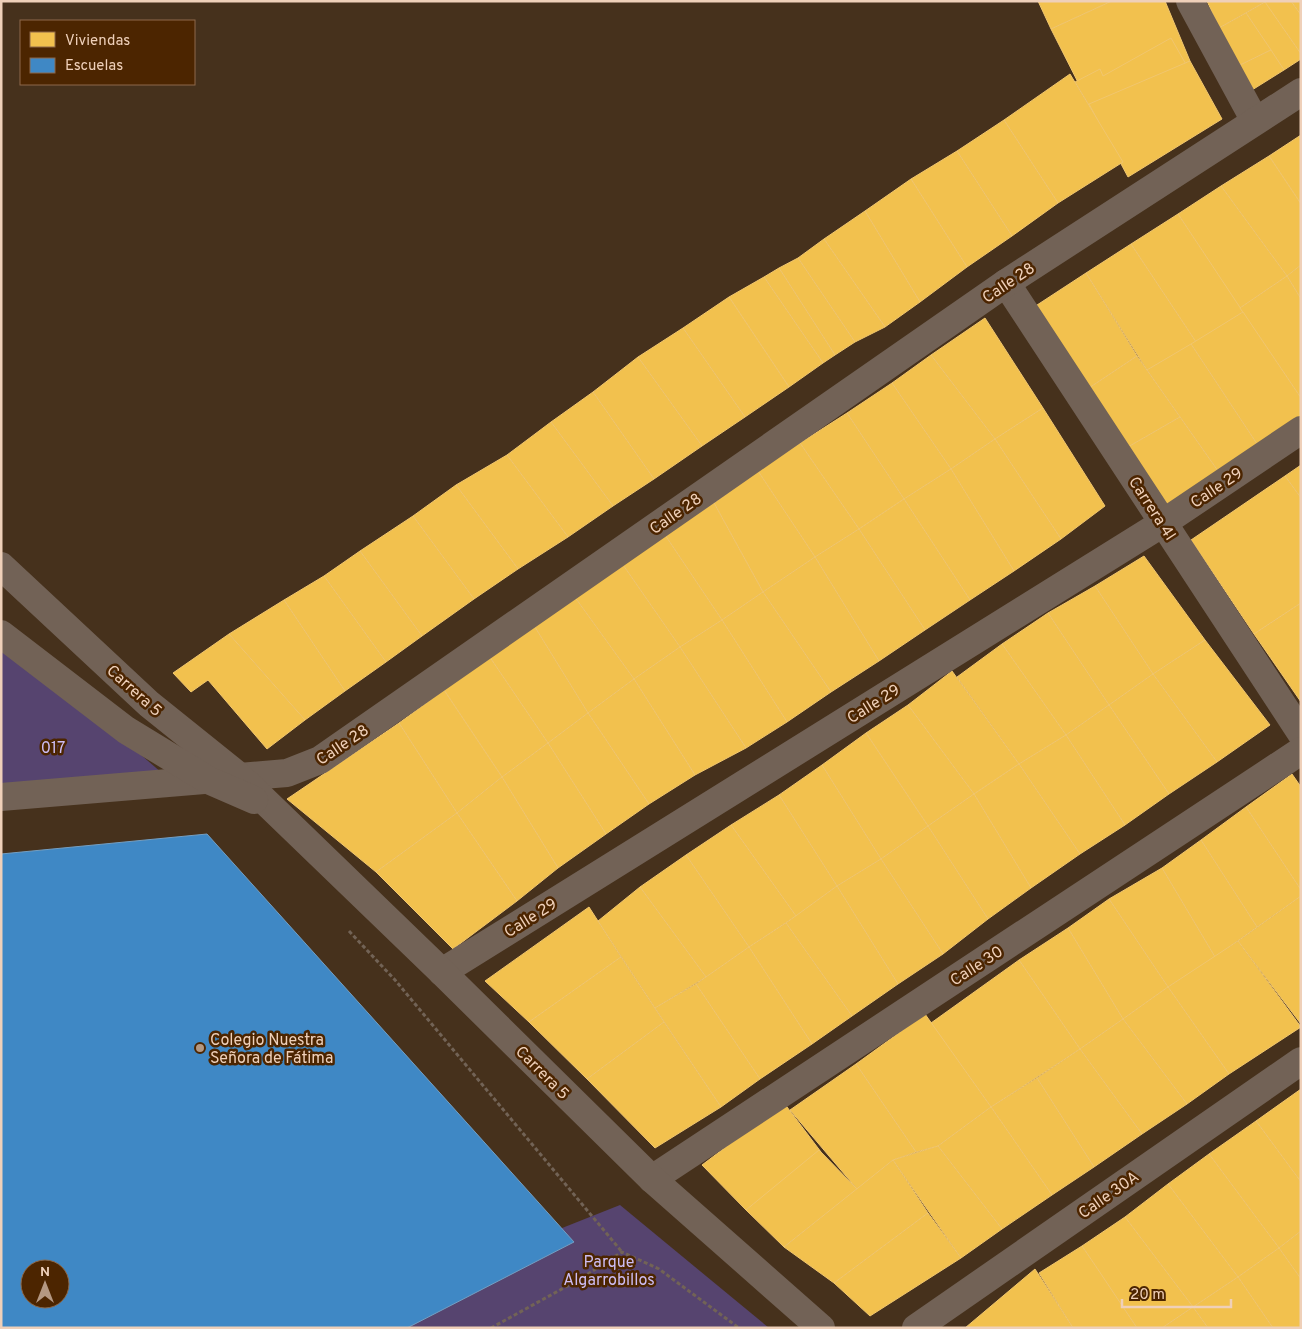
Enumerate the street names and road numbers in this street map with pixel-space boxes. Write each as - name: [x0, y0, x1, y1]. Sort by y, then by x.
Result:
- street label: Calle 28: [979, 259, 1039, 308]
- street label: Calle 29: [1187, 464, 1247, 513]
- street label: Carrera 4I: [1123, 473, 1179, 545]
- street label: Calle 28: [646, 489, 706, 540]
- street label: Carrera 5: [102, 661, 166, 722]
- street label: Calle 29: [844, 681, 904, 729]
- street label: Calle 28: [313, 721, 373, 770]
- street label: Calle 29: [501, 895, 561, 943]
- street label: Calle 30: [947, 942, 1007, 991]
- street label: Carrera 5: [511, 1042, 573, 1104]
- street label: Calle 30A: [1075, 1167, 1144, 1224]

